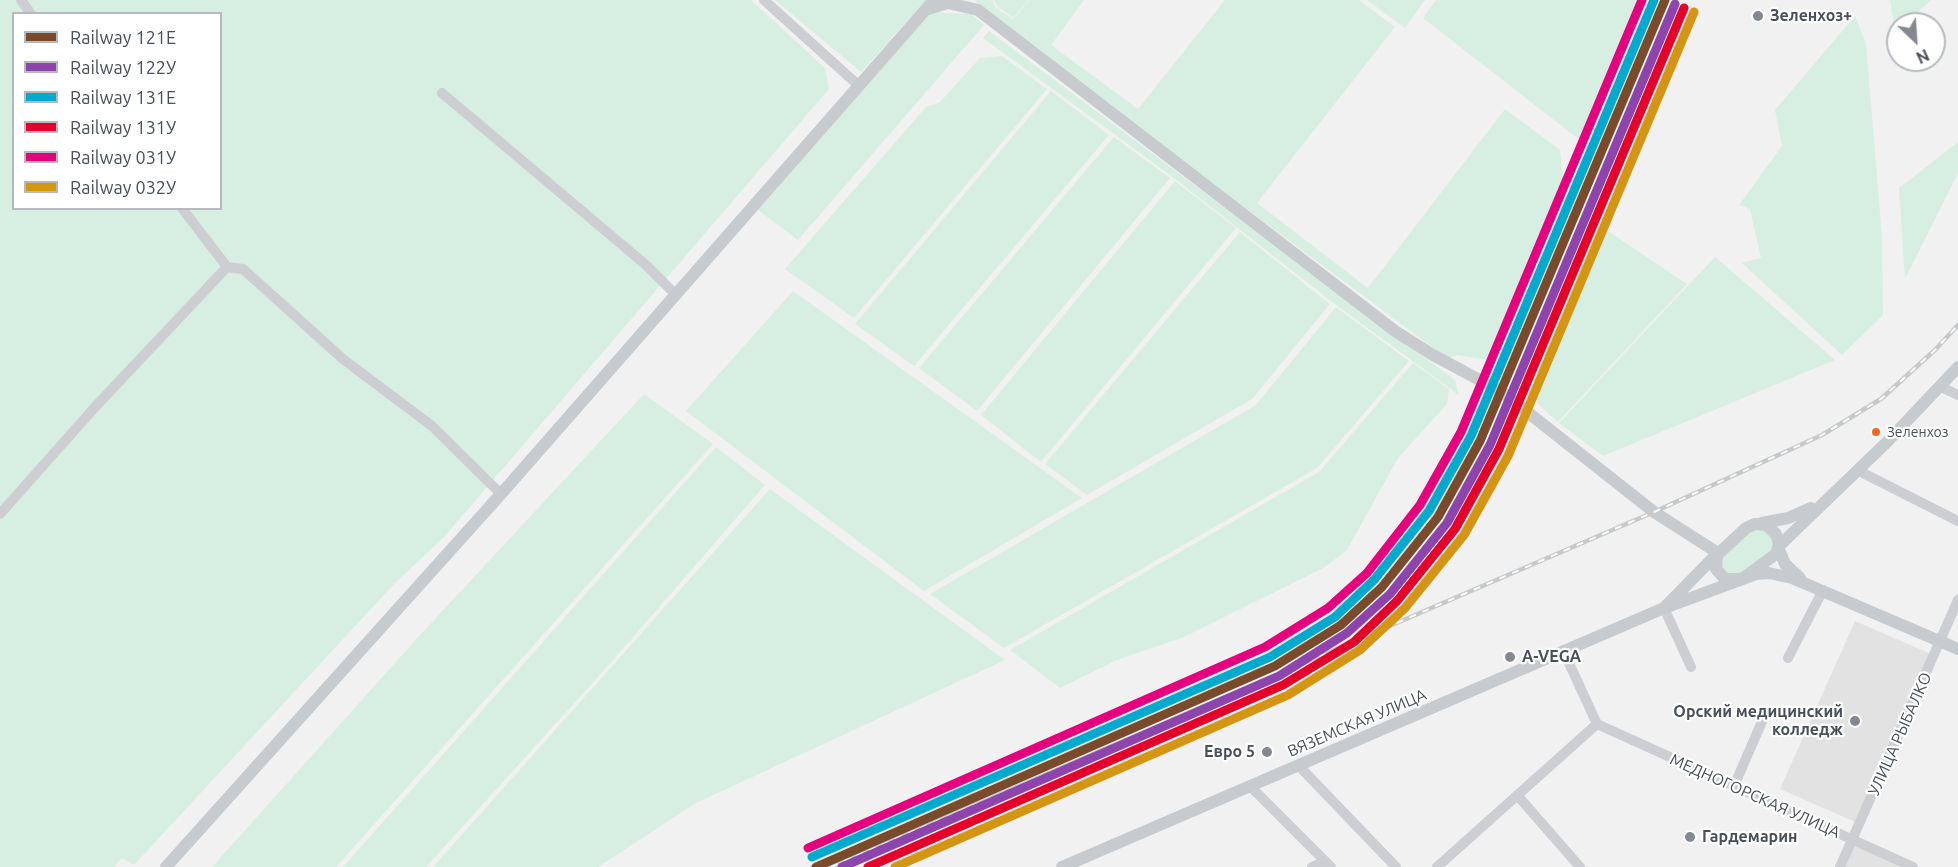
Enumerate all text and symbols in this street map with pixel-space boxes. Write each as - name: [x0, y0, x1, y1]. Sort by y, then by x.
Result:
- place label: Зеленхоз+: [1770, 6, 1852, 26]
- marker: Зеленхоз+: [1751, 9, 1765, 23]
- legend: [12, 12, 222, 210]
- north arrow: [1886, 12, 1946, 72]
- text: Railway 121Е: [70, 27, 176, 47]
- text: N: [1914, 46, 1932, 67]
- text: Railway 122У: [70, 57, 176, 77]
- text: Railway 131Е: [70, 87, 176, 107]
- text: Railway 131У: [70, 117, 176, 137]
- text: Railway 031У: [70, 147, 176, 167]
- text: Railway 032У: [70, 177, 176, 197]
- place label: Зеленхоз: [1887, 424, 1948, 440]
- marker: Зеленхоз: [1870, 426, 1882, 438]
- place label: A-VEGA: [1522, 647, 1581, 667]
- marker: A-VEGA: [1503, 650, 1517, 664]
- street label: УЛИЦА РЫБАЛКО: [1864, 669, 1936, 799]
- street label: ВЯЗЕМСКАЯ УЛИЦА: [1285, 685, 1429, 761]
- place label: Орский медицинский колледж: [1673, 702, 1843, 740]
- marker: Орский медицинский колледж: [1848, 714, 1862, 728]
- place label: Евро 5: [1204, 742, 1255, 762]
- marker: Евро 5: [1260, 745, 1274, 759]
- street label: МЕДНОГОРСКАЯ УЛИЦА: [1667, 750, 1843, 842]
- place label: Гардемарин: [1702, 827, 1797, 847]
- marker: Гардемарин: [1683, 830, 1697, 844]

